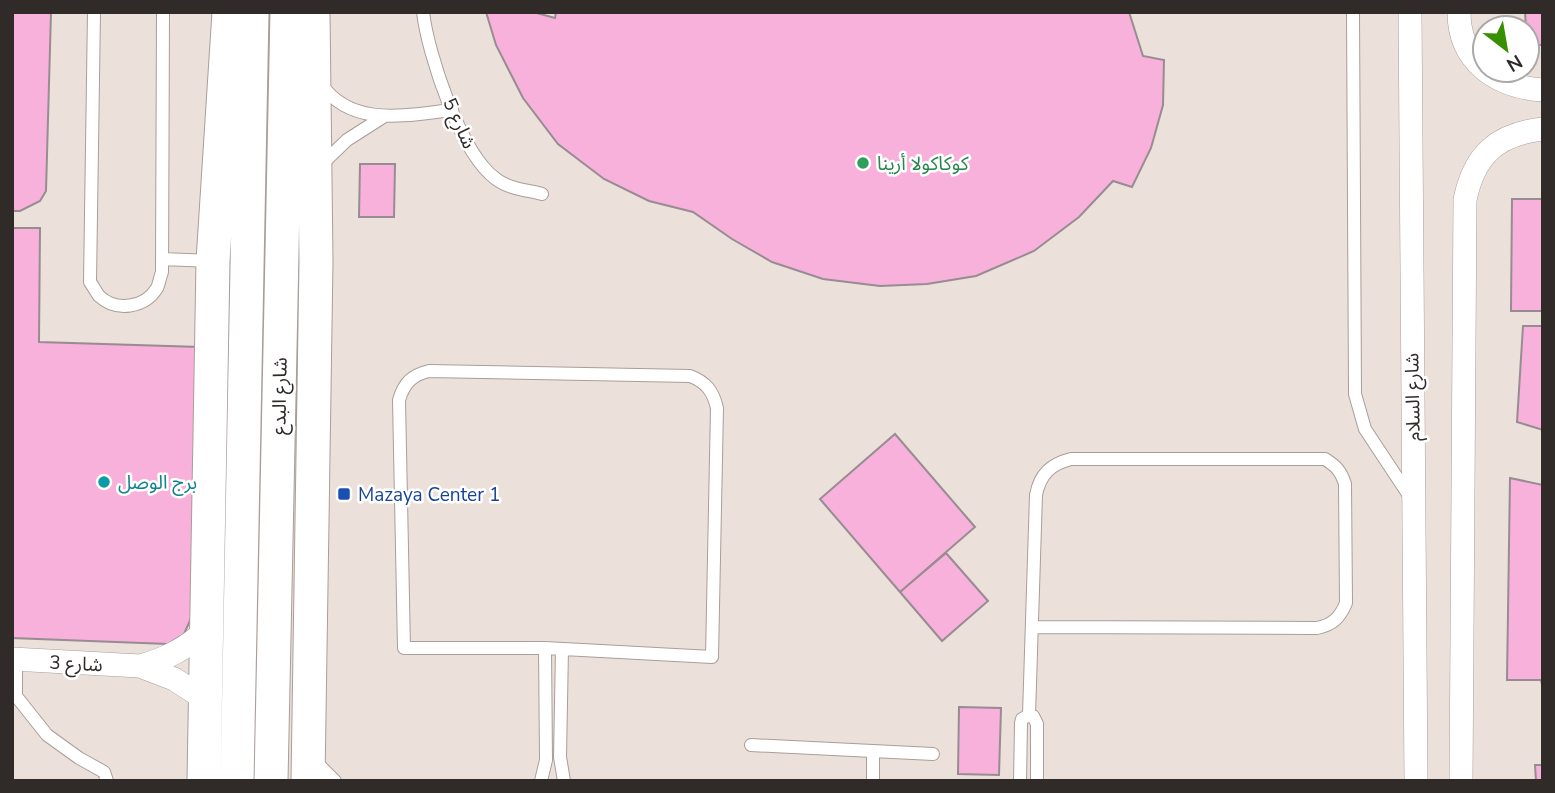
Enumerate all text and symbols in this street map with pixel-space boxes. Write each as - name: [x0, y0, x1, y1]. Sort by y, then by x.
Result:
- north arrow: [1471, 14, 1541, 84]
- text: N: [1501, 48, 1527, 78]
- street label: شارع 5: [436, 94, 482, 153]
- place label: كوكاكولا أرينا: [877, 151, 970, 177]
- marker: كوكاكولا أرينا: [855, 155, 871, 171]
- street label: شارع السلام: [1399, 353, 1428, 441]
- street label: شارع البدع: [266, 357, 294, 435]
- place label: برج الوصل: [118, 470, 197, 496]
- marker: برج الوصل: [96, 474, 112, 490]
- place label: Mazaya Center 1: [358, 482, 500, 508]
- marker: Mazaya Center 1: [336, 486, 352, 502]
- street label: شارع 3: [49, 650, 103, 678]

